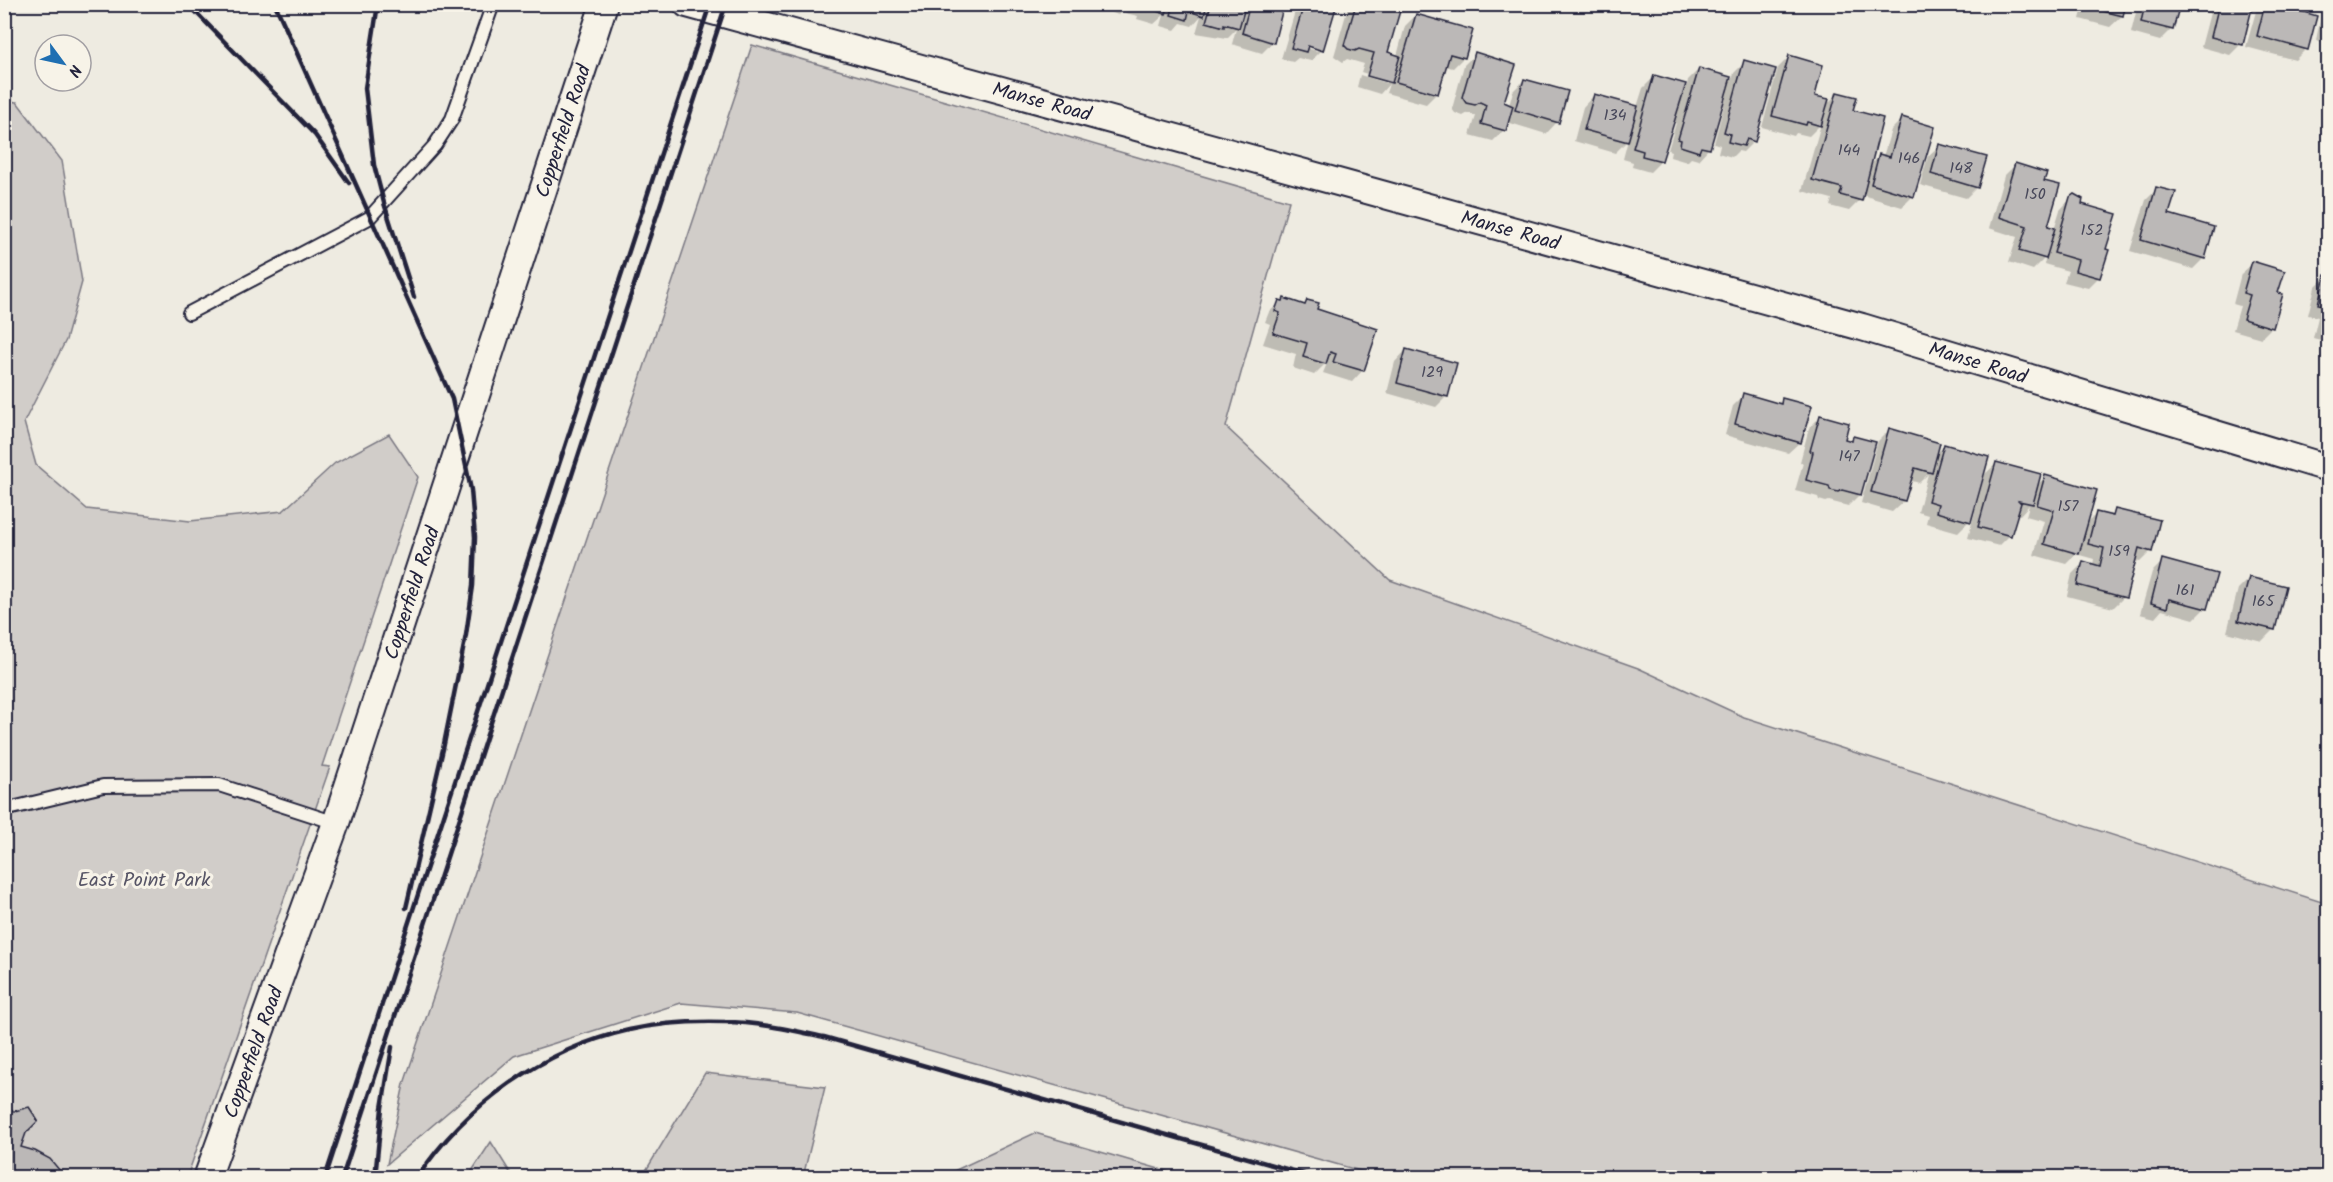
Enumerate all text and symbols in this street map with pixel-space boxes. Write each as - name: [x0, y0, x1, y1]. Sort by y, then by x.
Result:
- north arrow: [33, 33, 93, 93]
- text: N: [61, 59, 88, 81]
- street label: Copperfield Road: [528, 60, 601, 202]
- street label: Manse Road: [988, 74, 1096, 132]
- house number: 134: [1604, 103, 1627, 128]
- house number: 144: [1838, 138, 1861, 163]
- house number: 146: [1898, 146, 1920, 171]
- house number: 148: [1949, 156, 1973, 181]
- house number: 150: [2024, 182, 2046, 207]
- street label: Manse Road: [1457, 203, 1564, 261]
- house number: 152: [2081, 218, 2103, 243]
- street label: Manse Road: [1924, 334, 2032, 394]
- house number: 129: [1421, 360, 1443, 385]
- house number: 147: [1838, 444, 1860, 469]
- house number: 157: [2058, 494, 2079, 519]
- street label: Copperfield Road: [377, 522, 450, 664]
- house number: 159: [2108, 539, 2130, 564]
- house number: 161: [2176, 578, 2194, 603]
- house number: 165: [2252, 589, 2276, 614]
- park label: East Point Park: [78, 865, 211, 897]
- street label: Copperfield Road: [216, 981, 294, 1123]

